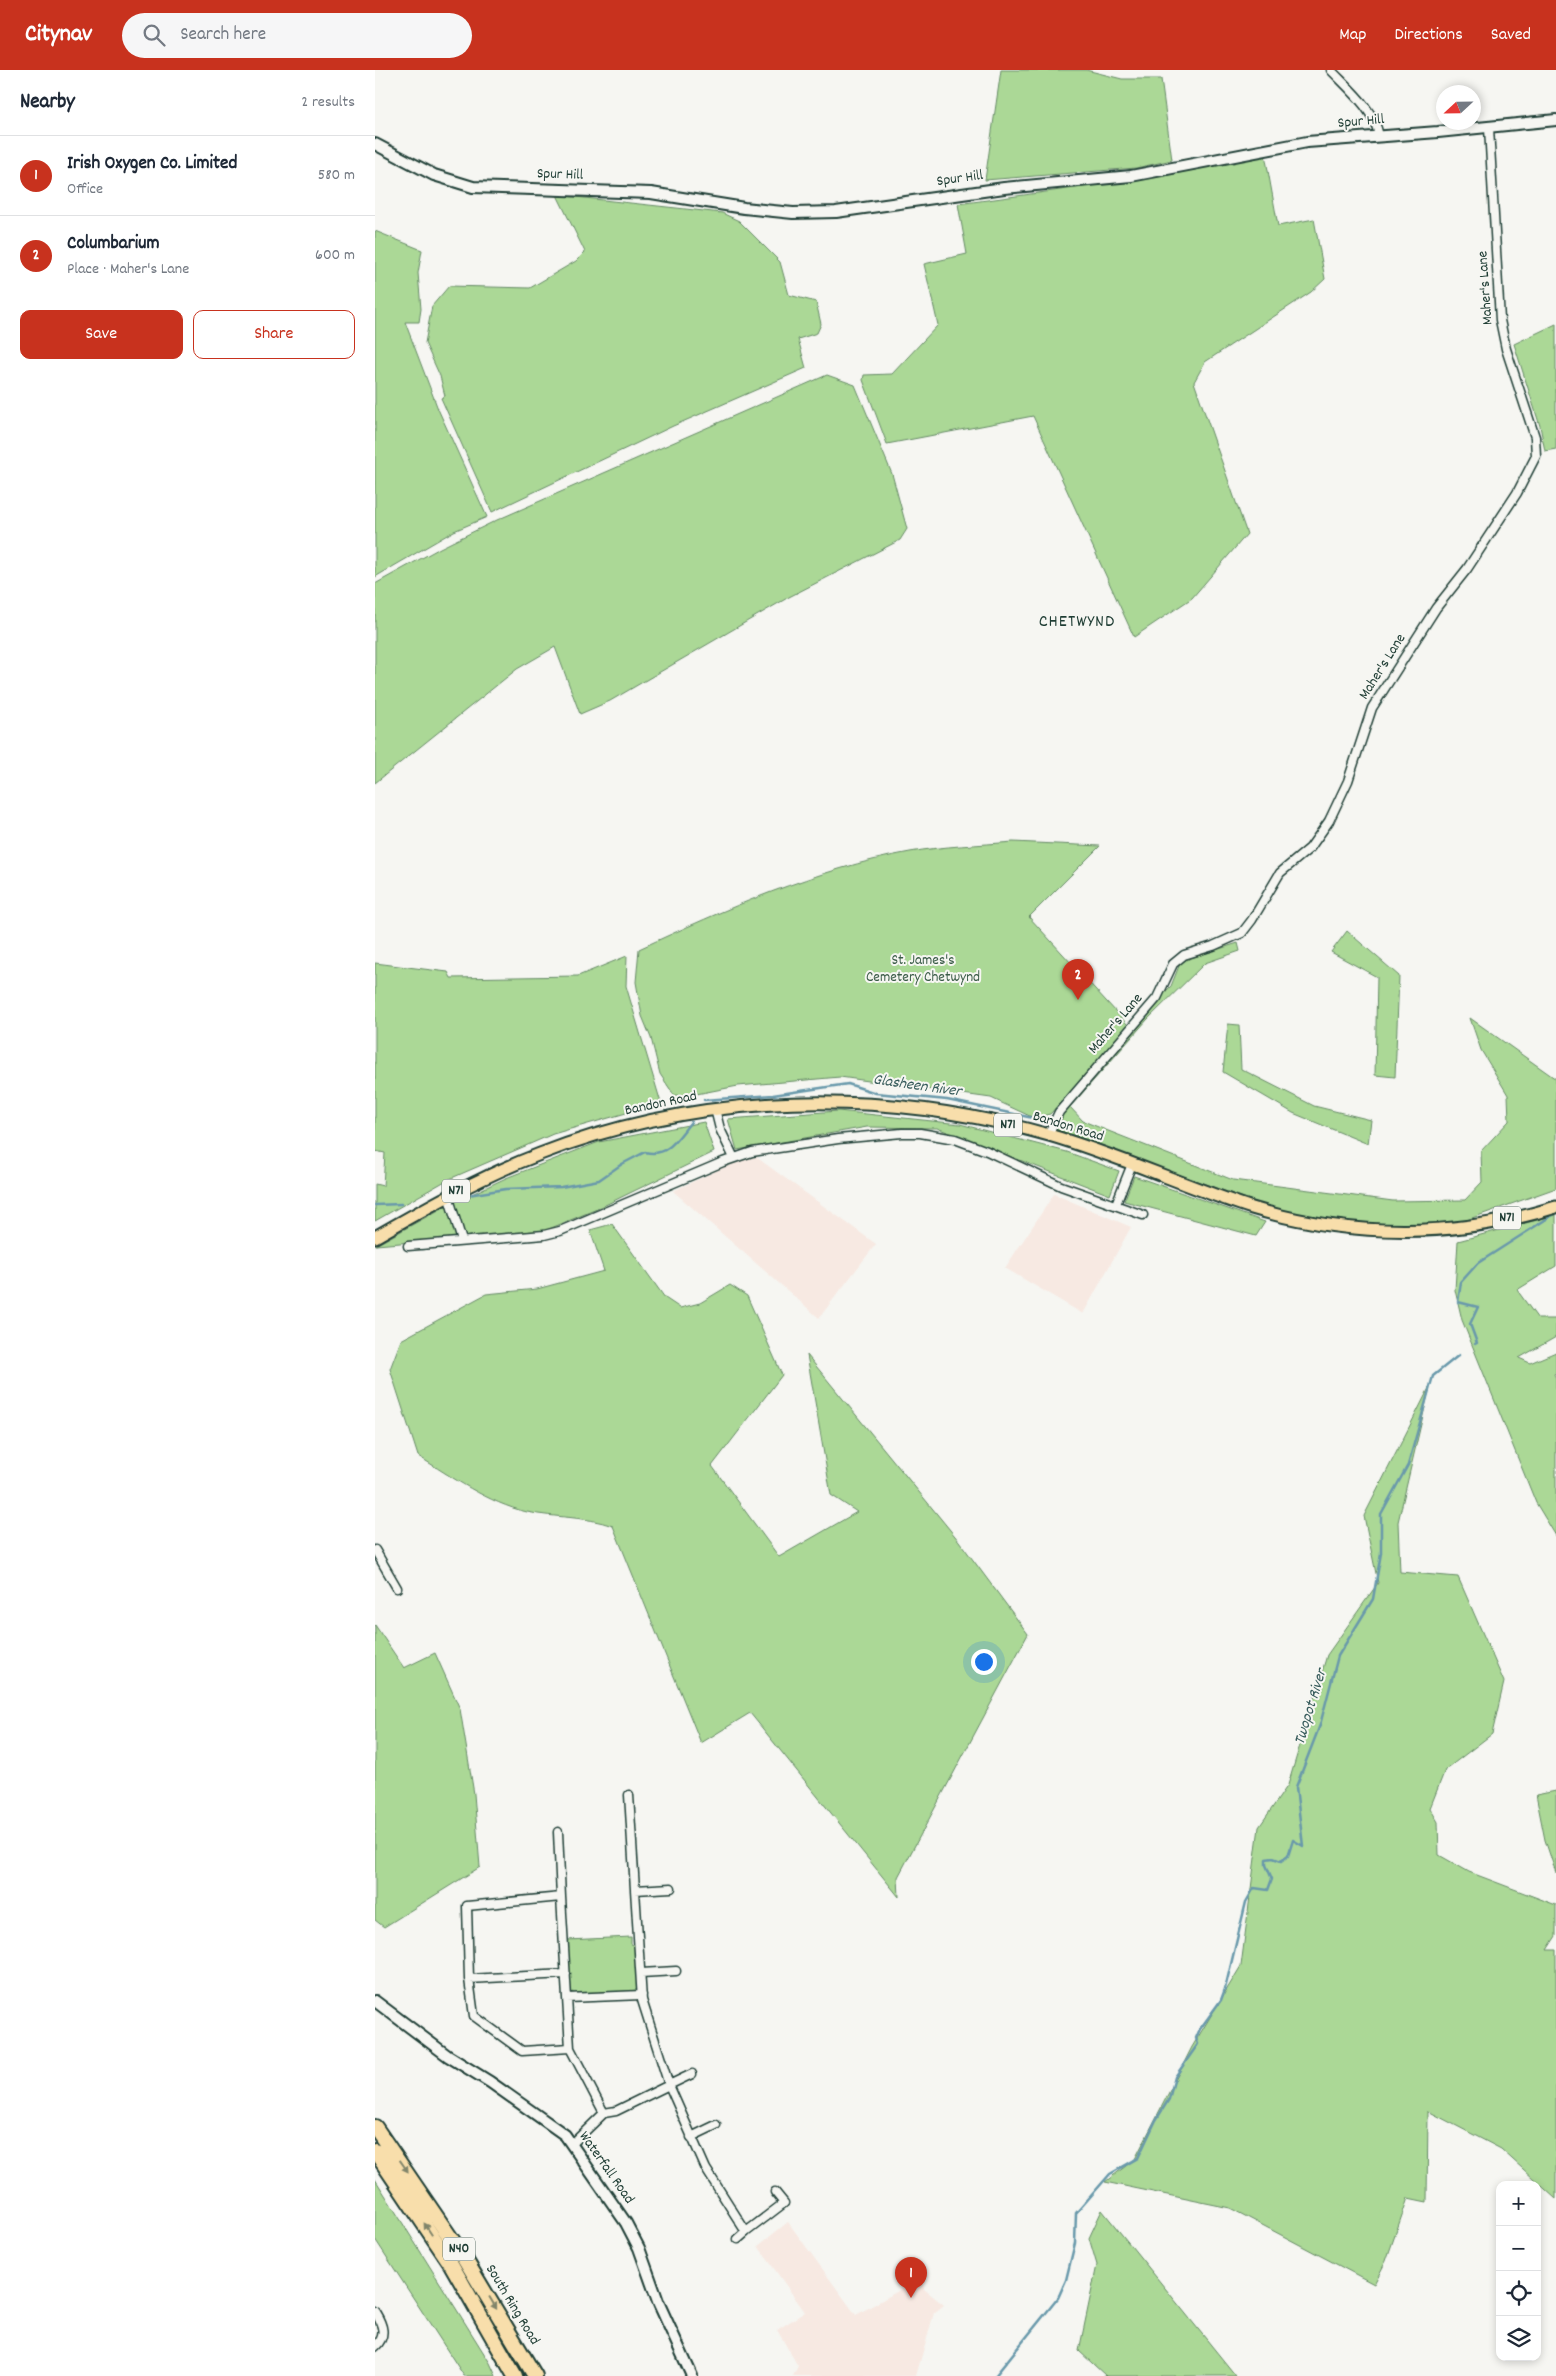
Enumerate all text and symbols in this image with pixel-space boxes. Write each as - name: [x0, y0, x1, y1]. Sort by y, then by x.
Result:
- search box: [122, 13, 472, 58]
- text: Citynav: [25, 18, 92, 52]
- icon: search: [140, 21, 168, 49]
- text: Search here: [180, 22, 266, 49]
- text: Map: [1339, 23, 1366, 48]
- text: Directions: [1394, 23, 1463, 48]
- text: Saved: [1491, 23, 1531, 48]
- north arrow: [1436, 85, 1481, 130]
- text: Nearby: [20, 88, 75, 118]
- text: 2 results: [301, 91, 355, 114]
- street label: Spur Hill: [1337, 109, 1386, 135]
- text: Irish Oxygen Co. Limited: [67, 151, 237, 178]
- street label: Spur Hill: [536, 163, 584, 187]
- text: 1: [34, 164, 38, 187]
- text: 580 m: [318, 164, 355, 187]
- street label: Spur Hill: [935, 165, 985, 193]
- text: Office: [67, 178, 103, 201]
- text: Columbarium: [67, 231, 160, 258]
- text: 2: [33, 244, 40, 267]
- text: 600 m: [315, 244, 355, 267]
- street label: Maher's Lane: [1472, 250, 1500, 326]
- text: Place · Maher's Lane: [67, 258, 189, 281]
- button: Save: [20, 310, 183, 359]
- button: Share: [193, 310, 355, 359]
- district label: CHETWYND: [1039, 610, 1115, 635]
- street label: Maher's Lane: [1354, 629, 1412, 704]
- park label: St. James's Cemetery Chetwynd: [866, 950, 980, 989]
- pin: 2: [1062, 959, 1094, 1000]
- street label: Maher's Lane: [1083, 988, 1149, 1059]
- water label: Glasheen River: [871, 1068, 965, 1104]
- street label: Bandon Road: [623, 1086, 699, 1122]
- street label: Bandon Road: [1030, 1106, 1106, 1148]
- road number: N71: [994, 1114, 1022, 1136]
- road number: N71: [442, 1180, 470, 1202]
- road number: N71: [1493, 1206, 1521, 1230]
- your location: [971, 1649, 997, 1675]
- water label: Twopot River: [1289, 1664, 1334, 1748]
- street label: Waterfall Road: [573, 2127, 639, 2209]
- one-way arrow: [399, 2160, 409, 2173]
- map controls: [1496, 2181, 1541, 2361]
- button: +: [1496, 2181, 1541, 2226]
- one-way arrow: [424, 2222, 433, 2235]
- button: −: [1496, 2226, 1541, 2271]
- road number: N40: [443, 2238, 475, 2260]
- pin: 1: [895, 2257, 927, 2298]
- street label: South Ring Road: [479, 2260, 545, 2350]
- button: locate: [1496, 2271, 1541, 2316]
- one-way arrow: [488, 2296, 497, 2309]
- button: layers: [1496, 2316, 1541, 2361]

